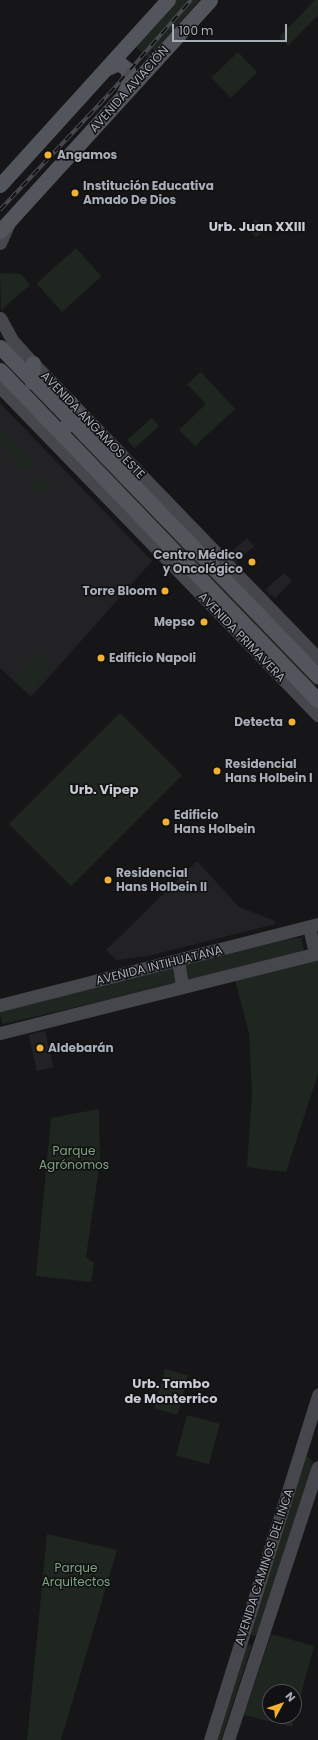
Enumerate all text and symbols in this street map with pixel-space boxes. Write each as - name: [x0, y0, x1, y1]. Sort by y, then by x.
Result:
- scale bar: [174, 16, 289, 42]
- text: 100 m: [179, 22, 213, 39]
- street label: AVENIDA AVIACIÓN: [87, 43, 171, 135]
- place label: Angamos: [57, 148, 117, 162]
- marker: Angamos: [42, 149, 54, 161]
- place label: Institución Educativa Amado De Dios: [83, 179, 214, 207]
- marker: Institución Educativa Amado De Dios: [70, 188, 80, 198]
- district label: Urb. Juan XXIII: [209, 219, 305, 235]
- street label: AVENIDA ANGAMOS ESTE: [38, 368, 148, 482]
- place label: Centro Médico y Oncológico: [153, 548, 243, 576]
- marker: Centro Médico y Oncológico: [246, 556, 258, 568]
- place label: Torre Bloom: [83, 584, 157, 598]
- marker: Torre Bloom: [160, 586, 170, 596]
- street label: AVENIDA PRIMAVERA: [196, 589, 288, 685]
- place label: Mepso: [154, 615, 195, 629]
- marker: Mepso: [198, 616, 210, 628]
- place label: Edificio Napoli: [109, 651, 196, 665]
- marker: Edificio Napoli: [96, 653, 106, 663]
- place label: Detecta: [234, 715, 283, 729]
- marker: Detecta: [286, 716, 298, 728]
- place label: Residencial Hans Holbein I: [225, 757, 312, 785]
- marker: Residencial Hans Holbein I: [212, 766, 222, 776]
- district label: Urb. Vipep: [70, 782, 138, 798]
- place label: Edificio Hans Holbein: [174, 808, 255, 836]
- marker: Edificio Hans Holbein: [161, 817, 171, 827]
- place label: Residencial Hans Holbein II: [116, 866, 207, 894]
- marker: Residencial Hans Holbein II: [103, 875, 113, 885]
- street label: AVENIDA INTIHUATANA: [94, 942, 224, 988]
- place label: Aldebarán: [48, 1041, 114, 1055]
- marker: Aldebarán: [35, 1043, 45, 1053]
- park label: Parque Agrónomos: [39, 1144, 109, 1172]
- district label: Urb. Tambo de Monterrico: [125, 1377, 217, 1408]
- street label: AVENIDA CAMINOS DEL INCA: [232, 1487, 296, 1647]
- park label: Parque Arquitectos: [42, 1561, 110, 1589]
- north arrow: [262, 1684, 302, 1724]
- text: N: [282, 1689, 299, 1705]

